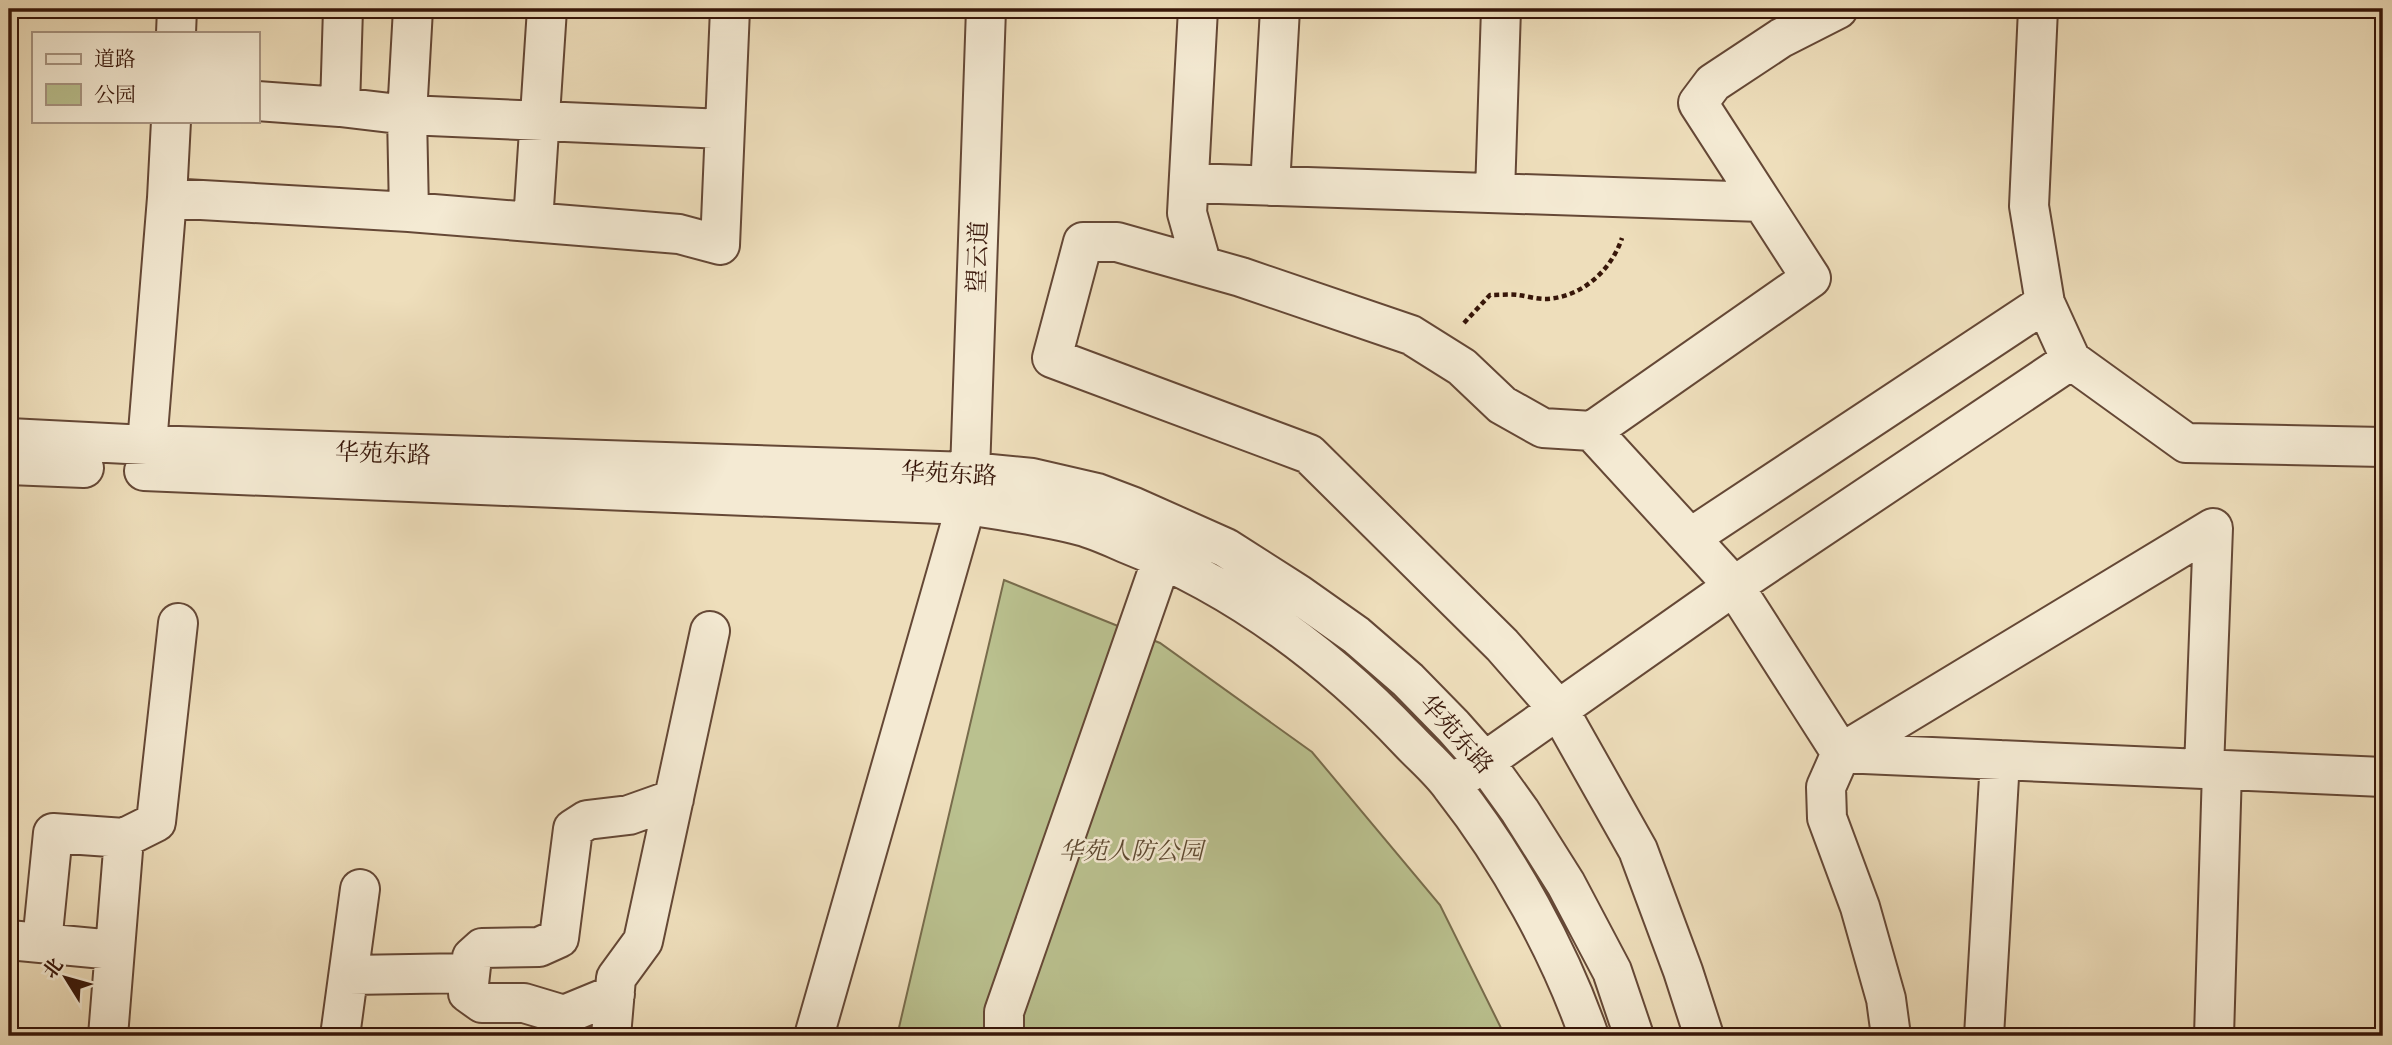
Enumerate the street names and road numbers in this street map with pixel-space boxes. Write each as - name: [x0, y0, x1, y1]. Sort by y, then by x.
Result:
- street label: 望云道: [958, 220, 996, 294]
- street label: 华苑东路: [334, 434, 432, 472]
- street label: 华苑东路: [900, 453, 998, 493]
- street label: 华苑东路: [1412, 687, 1502, 781]

